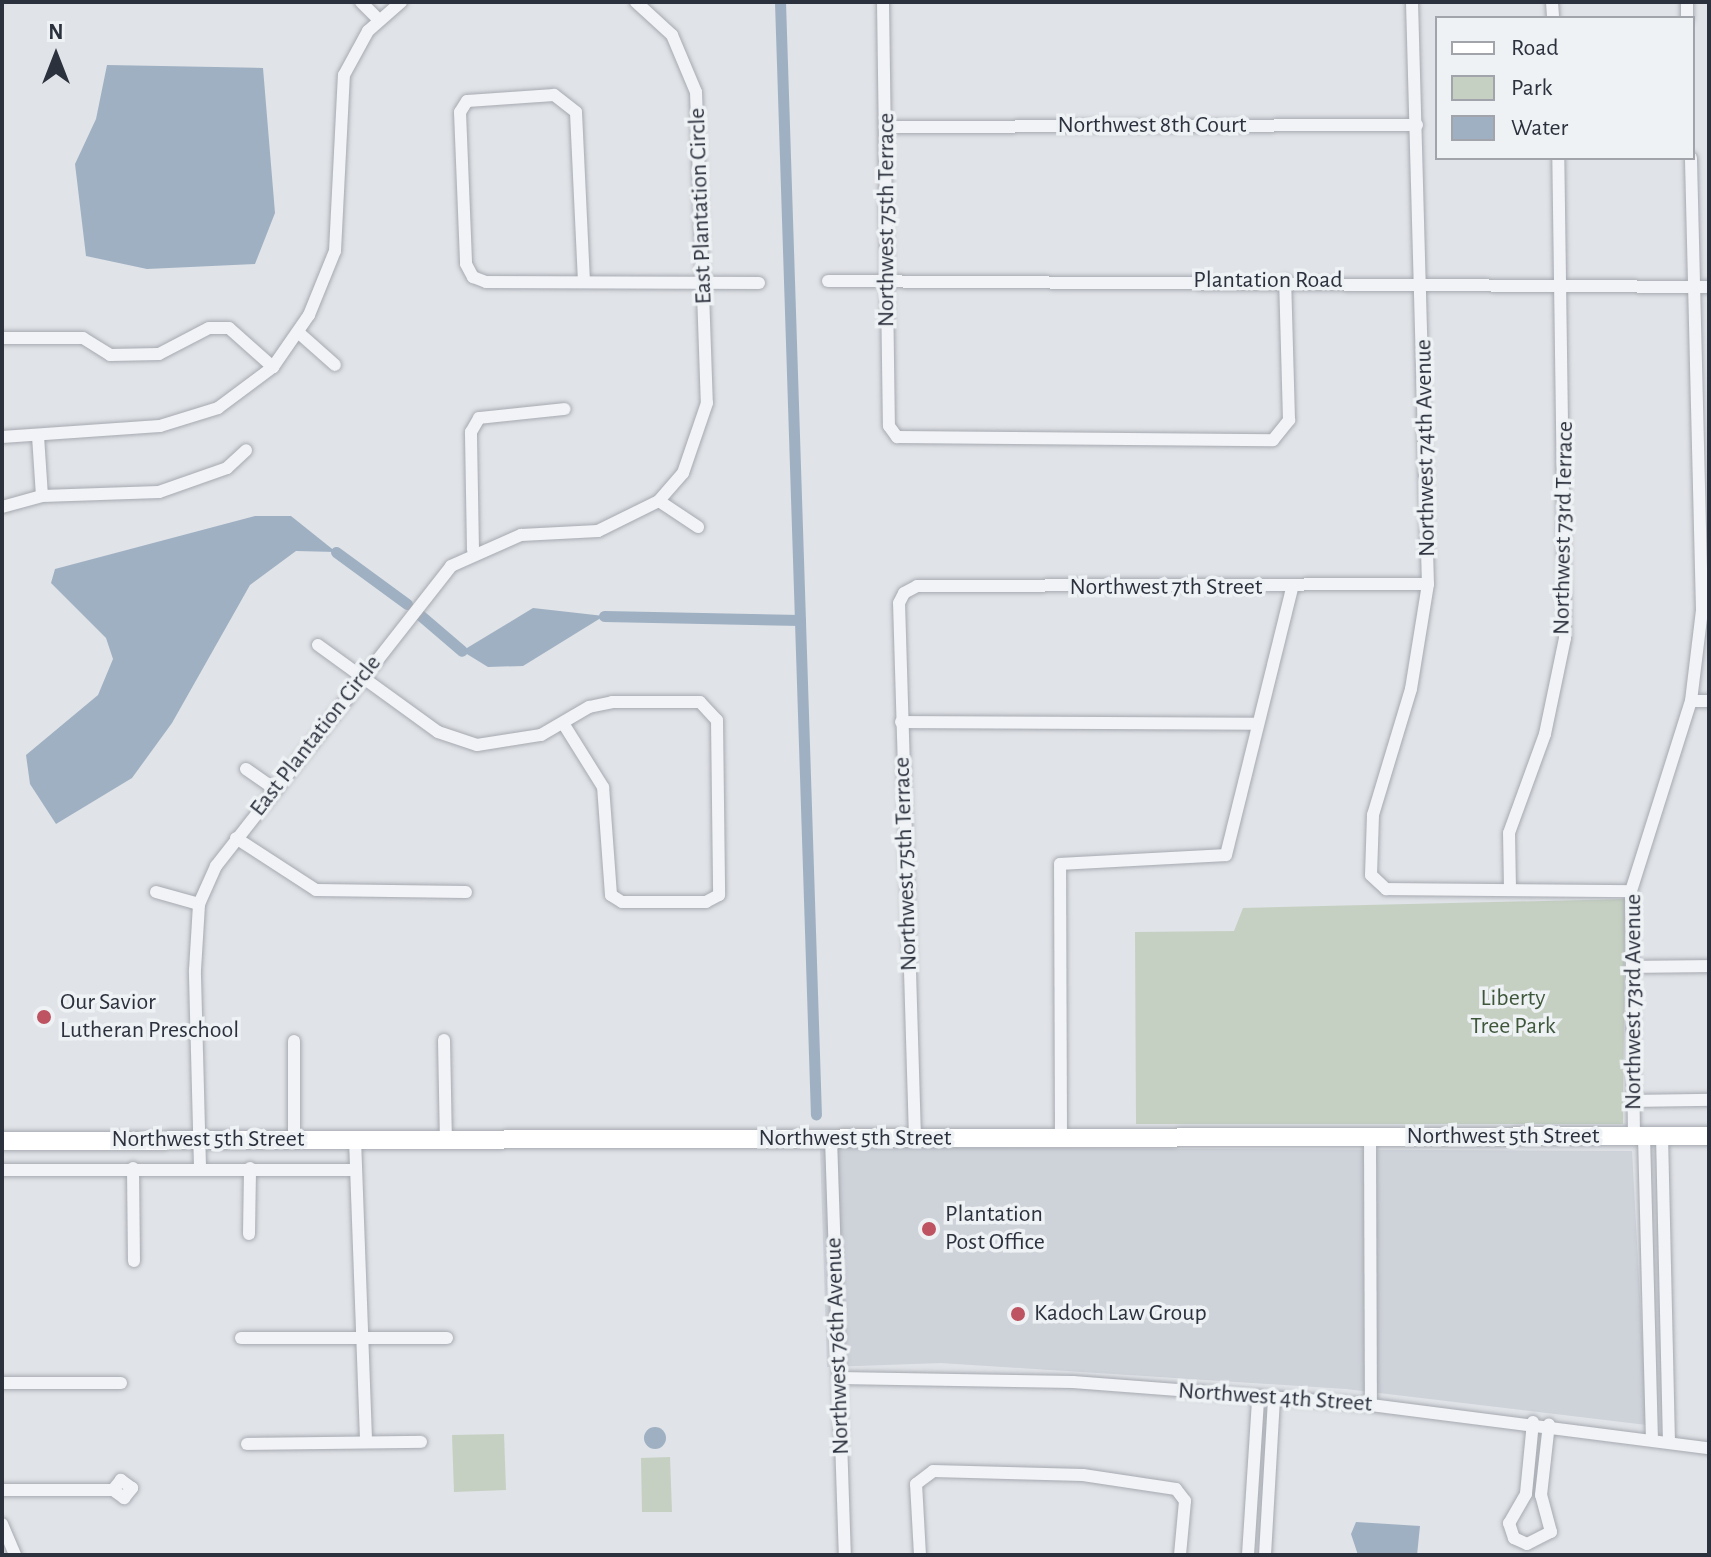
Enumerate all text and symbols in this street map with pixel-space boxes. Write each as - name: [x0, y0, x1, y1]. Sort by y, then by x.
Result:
- north arrow: [16, 16, 96, 96]
- legend: [1435, 16, 1695, 160]
- text: N: [48, 21, 64, 43]
- text: Road: [1511, 36, 1559, 60]
- text: Park: [1511, 76, 1552, 100]
- street label: East Plantation Circle: [683, 107, 719, 305]
- street label: Northwest 8th Court: [1058, 112, 1246, 140]
- street label: Northwest 75th Terrace: [873, 113, 901, 327]
- text: Water: [1511, 116, 1568, 140]
- street label: Plantation Road: [1193, 267, 1343, 295]
- street label: Northwest 74th Avenue: [1410, 339, 1442, 557]
- street label: Northwest 73rd Terrace: [1548, 421, 1580, 635]
- street label: Northwest 7th Street: [1070, 574, 1262, 602]
- street label: East Plantation Circle: [244, 650, 388, 822]
- street label: Northwest 75th Terrace: [888, 756, 924, 972]
- street label: Northwest 73rd Avenue: [1620, 894, 1648, 1110]
- park label: Liberty Tree Park: [1470, 985, 1556, 1041]
- place label: Our Savior Lutheran Preschool: [60, 989, 239, 1045]
- marker: Our Savior Lutheran Preschool: [35, 1008, 53, 1026]
- street label: Northwest 5th Street: [1407, 1123, 1599, 1151]
- street label: Northwest 5th Street: [759, 1125, 951, 1153]
- street label: Northwest 5th Street: [112, 1126, 304, 1154]
- place label: Plantation Post Office: [945, 1201, 1045, 1257]
- marker: Plantation Post Office: [920, 1220, 938, 1238]
- street label: Northwest 76th Avenue: [820, 1237, 856, 1455]
- place label: Kadoch Law Group: [1034, 1300, 1207, 1328]
- marker: Kadoch Law Group: [1009, 1305, 1027, 1323]
- street label: Northwest 4th Street: [1177, 1377, 1373, 1419]

